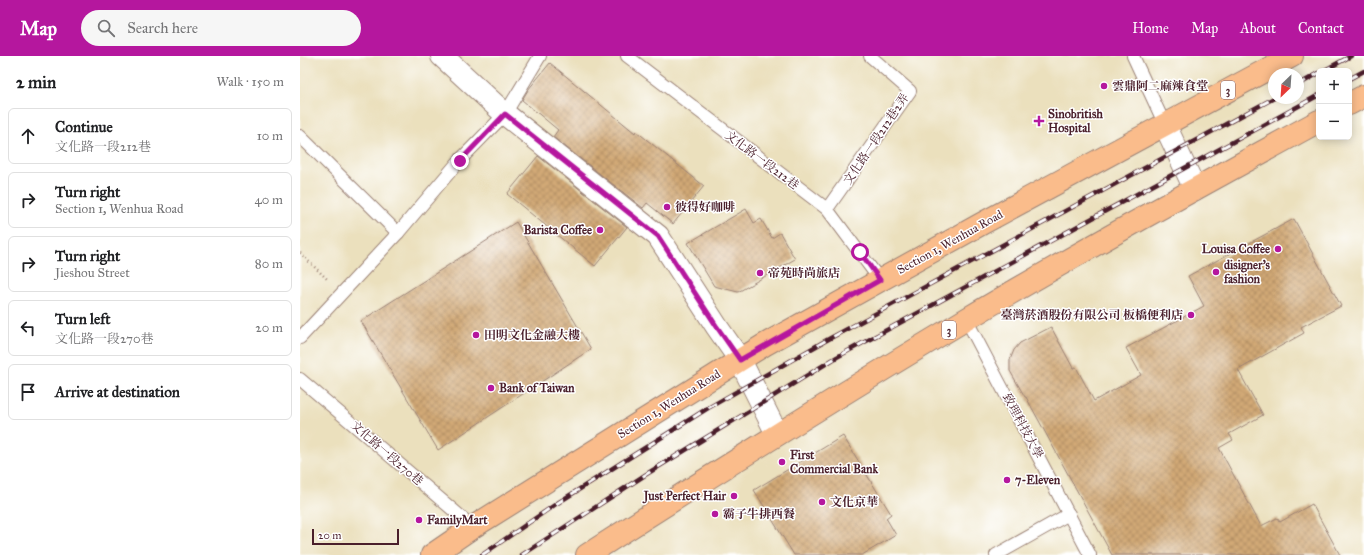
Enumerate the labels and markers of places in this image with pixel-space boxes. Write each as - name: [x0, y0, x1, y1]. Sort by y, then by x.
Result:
- place label: 雲鼎阿二麻辣食堂: [1112, 79, 1208, 93]
- marker: 雲鼎阿二麻辣食堂: [1099, 81, 1109, 91]
- place label: Sinobritish Hospital: [1048, 107, 1103, 136]
- marker: Sinobritish Hospital: [1033, 115, 1045, 127]
- place label: 彼得好咖啡: [675, 200, 735, 214]
- marker: 彼得好咖啡: [662, 202, 672, 212]
- place label: Barista Coffee: [523, 223, 592, 237]
- marker: Barista Coffee: [595, 225, 605, 235]
- place label: Louisa Coffee: [1202, 242, 1270, 256]
- marker: Louisa Coffee: [1273, 244, 1283, 254]
- place label: disigner's fashion: [1223, 258, 1271, 286]
- place label: 帝苑時尚旅店: [768, 266, 840, 280]
- marker: disigner's fashion: [1211, 267, 1221, 277]
- marker: 帝苑時尚旅店: [755, 268, 765, 278]
- place label: 臺灣菸酒股份有限公司 板橋便利店: [1000, 308, 1183, 322]
- marker: 臺灣菸酒股份有限公司 板橋便利店: [1186, 310, 1196, 320]
- place label: 田明文化金融大樓: [484, 328, 580, 342]
- marker: 田明文化金融大樓: [471, 330, 481, 340]
- place label: Bank of Taiwan: [499, 381, 575, 395]
- marker: Bank of Taiwan: [486, 383, 496, 393]
- place label: First Commercial Bank: [790, 448, 879, 476]
- marker: First Commercial Bank: [777, 457, 787, 467]
- place label: 7-Eleven: [1015, 473, 1061, 487]
- marker: 7-Eleven: [1002, 475, 1012, 485]
- place label: Just Perfect Hair: [642, 489, 726, 504]
- marker: Just Perfect Hair: [729, 491, 739, 501]
- place label: 文化京華: [830, 495, 878, 509]
- marker: 文化京華: [817, 497, 827, 507]
- place label: 霸子牛排西餐: [723, 507, 795, 521]
- marker: 霸子牛排西餐: [710, 509, 720, 519]
- place label: FamilyMart: [427, 513, 488, 528]
- marker: FamilyMart: [414, 515, 424, 525]

